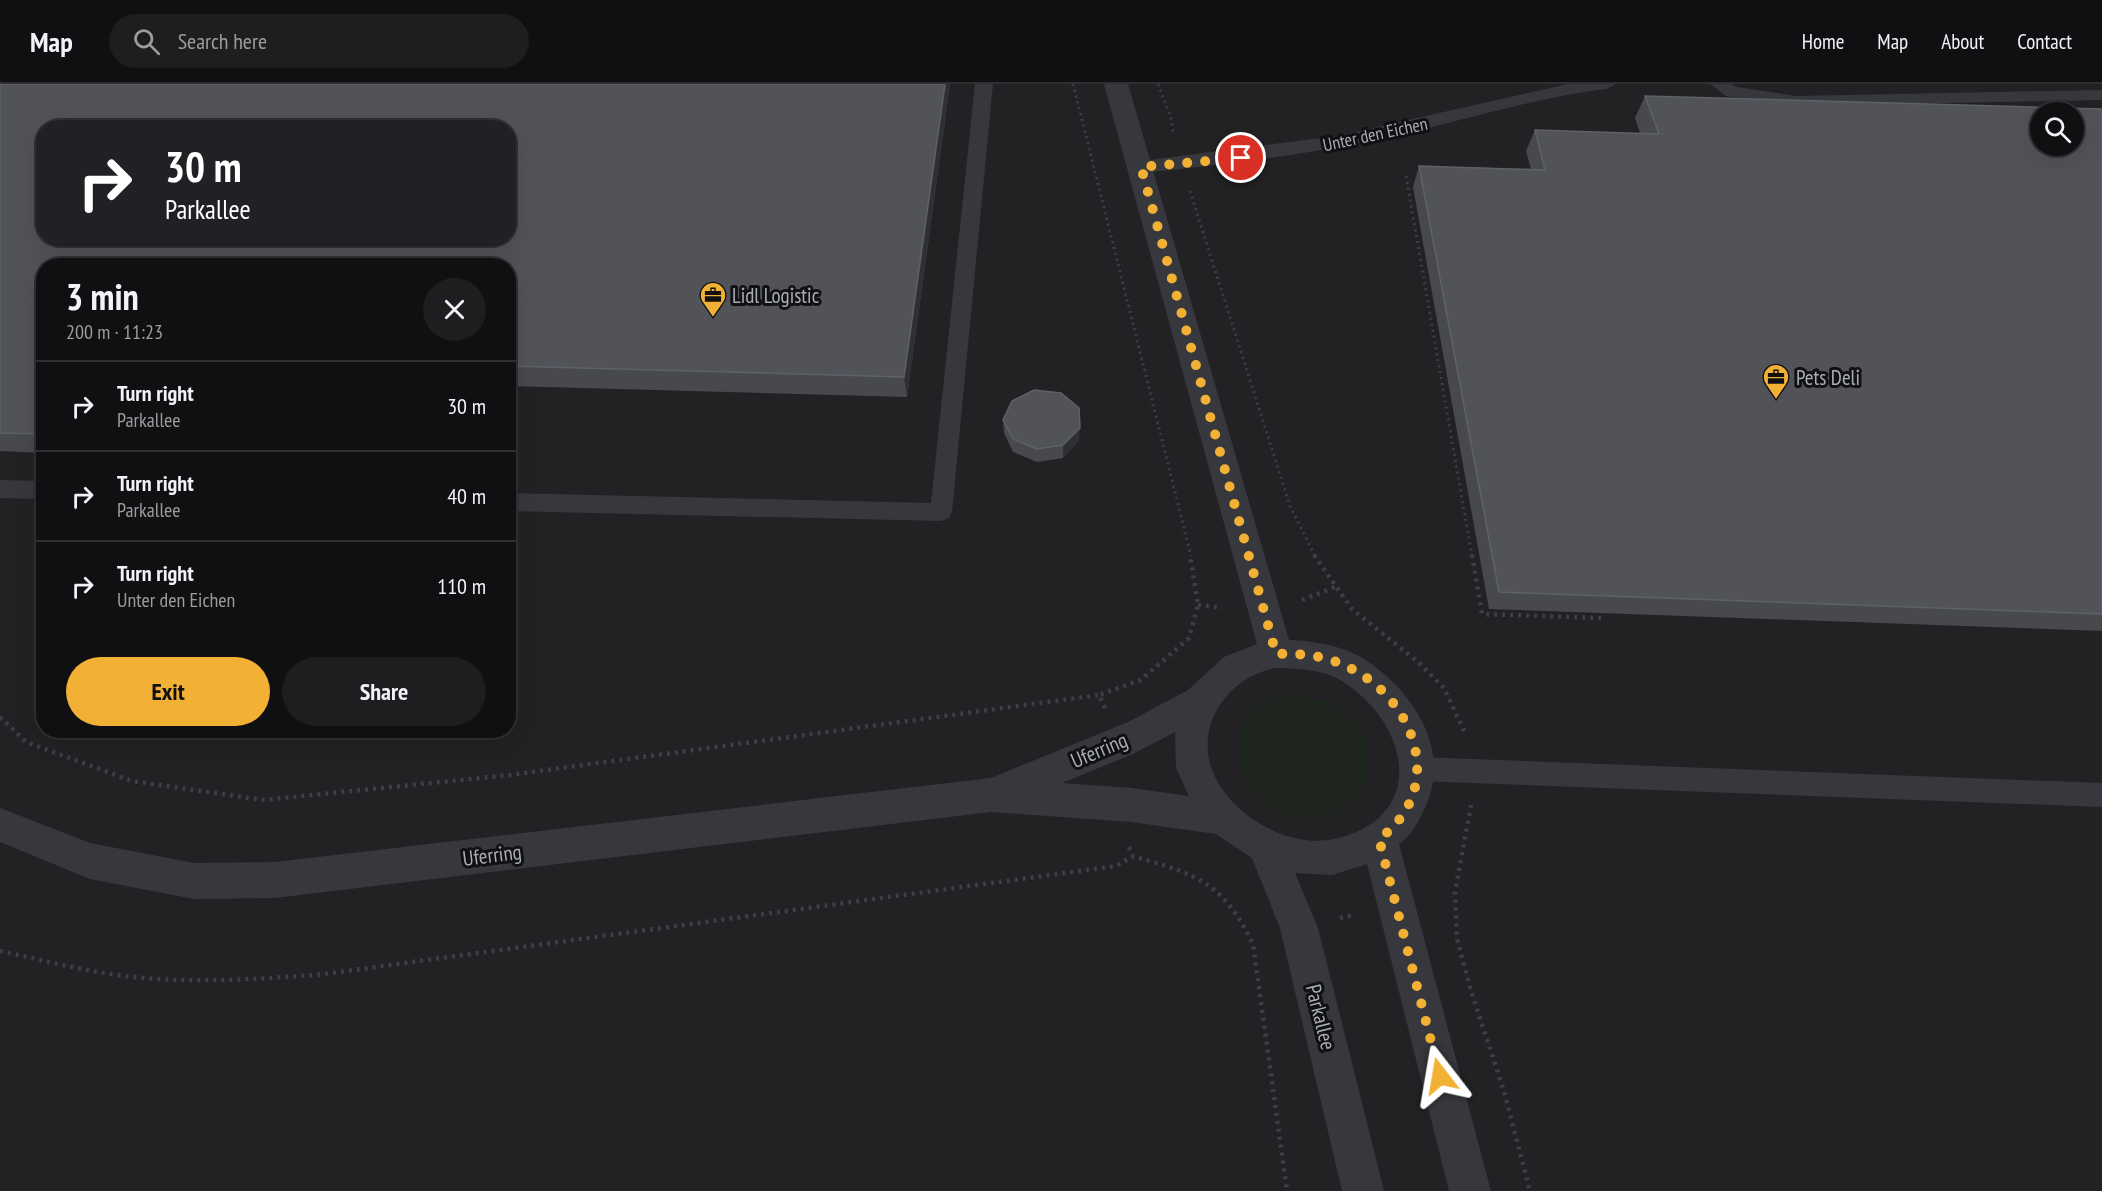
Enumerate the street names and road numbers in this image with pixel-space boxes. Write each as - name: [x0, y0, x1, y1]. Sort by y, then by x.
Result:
- street label: Unter den Eichen: [1321, 112, 1429, 156]
- street label: Uferring: [1066, 726, 1132, 774]
- street label: Uferring: [461, 838, 523, 872]
- street label: Parkallee: [1300, 981, 1342, 1053]

